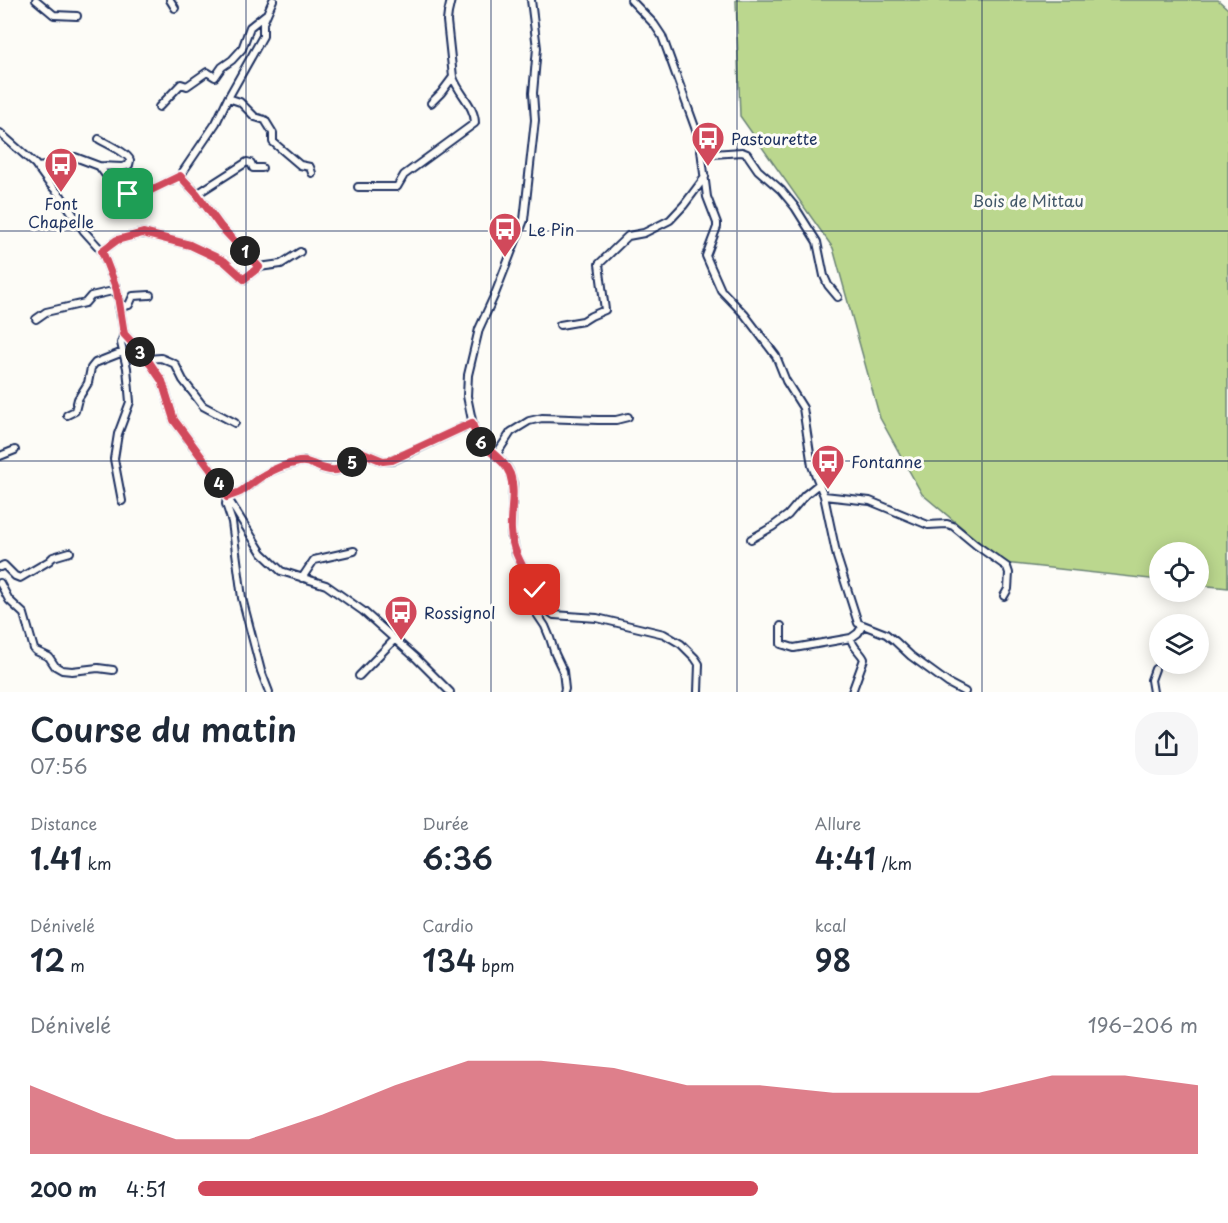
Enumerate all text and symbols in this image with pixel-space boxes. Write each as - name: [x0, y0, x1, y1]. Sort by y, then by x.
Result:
- bus stop icon: Pastourette: [690, 120, 726, 167]
- place label: Pastourette: [731, 126, 818, 150]
- bus stop icon: Font Chapelle: [43, 146, 79, 193]
- pin: [102, 168, 153, 219]
- icon: arrive: [111, 177, 144, 210]
- park label: Bois de Mittau: [972, 188, 1084, 212]
- place label: Font Chapelle: [28, 191, 94, 233]
- bus stop icon: Le Pin: [487, 211, 523, 258]
- place label: Le Pin: [528, 217, 574, 241]
- pin: 1: [230, 236, 260, 266]
- text: 1: [241, 239, 249, 263]
- pin: 3: [125, 337, 155, 367]
- text: 3: [135, 340, 145, 364]
- pin: 6: [466, 427, 496, 457]
- text: 6: [475, 430, 487, 454]
- bus stop icon: Fontanne: [810, 443, 846, 490]
- pin: 5: [337, 447, 367, 477]
- place label: Fontanne: [851, 449, 922, 473]
- text: 5: [347, 450, 357, 474]
- pin: 4: [204, 468, 234, 498]
- text: 4: [214, 471, 224, 495]
- map controls: [1149, 542, 1209, 674]
- button: locate: [1149, 542, 1209, 602]
- pin: [509, 564, 560, 615]
- icon: check: [518, 573, 551, 606]
- bus stop icon: Rossignol: [383, 594, 419, 641]
- place label: Rossignol: [424, 600, 495, 624]
- button: layers: [1149, 614, 1209, 674]
- text: Course du matin: [30, 703, 297, 753]
- button: share: [1135, 712, 1198, 775]
- text: 07:56: [30, 751, 88, 781]
- text: Distance: [30, 811, 97, 835]
- text: Durée: [422, 811, 469, 835]
- text: Allure: [815, 811, 861, 835]
- text: 1.41: [30, 835, 82, 880]
- text: 6:36: [422, 835, 493, 880]
- text: 4:41: [815, 835, 876, 880]
- text: km: [82, 851, 112, 875]
- text: /km: [876, 851, 912, 875]
- text: Dénivelé: [30, 913, 95, 937]
- text: Cardio: [422, 913, 473, 937]
- text: kcal: [815, 913, 847, 937]
- text: 12: [30, 937, 65, 982]
- text: 134: [422, 937, 476, 982]
- text: 98: [815, 937, 851, 982]
- text: m: [65, 953, 85, 977]
- text: bpm: [476, 953, 515, 977]
- text: Dénivelé: [30, 1010, 111, 1040]
- text: 196–206 m: [1088, 1010, 1198, 1040]
- text: 200 m: [30, 1174, 97, 1204]
- text: 4:51: [126, 1174, 166, 1204]

